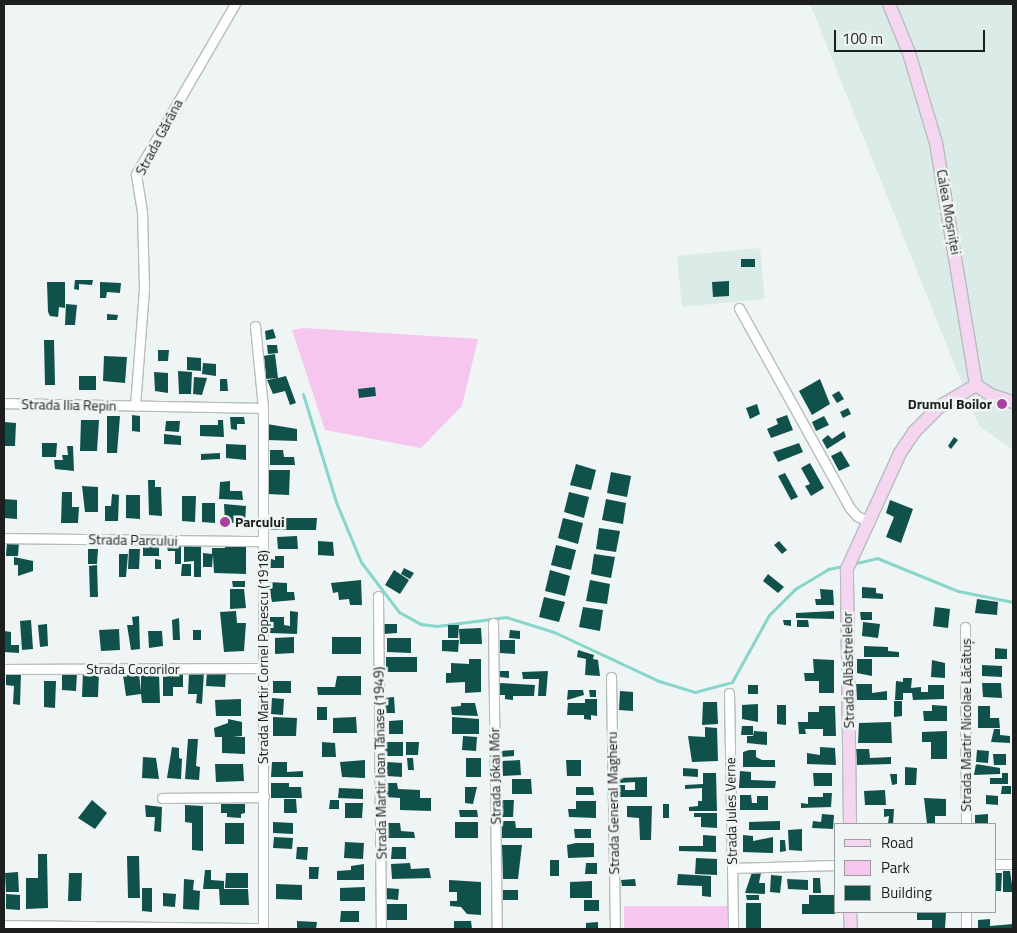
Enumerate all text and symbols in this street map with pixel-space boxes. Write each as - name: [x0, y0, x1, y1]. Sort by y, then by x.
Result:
- scale bar: [837, 20, 988, 52]
- text: 100 m: [842, 27, 883, 50]
- street label: Strada Gărâna: [132, 96, 186, 178]
- street label: Calea Moșniței: [933, 168, 965, 256]
- street label: Strada Ilia Repin: [21, 396, 117, 414]
- place label: Drumul Boilor: [908, 396, 992, 412]
- marker: Drumul Boilor: [996, 398, 1008, 410]
- place label: Parcului: [235, 514, 285, 530]
- marker: Parcului: [219, 516, 231, 528]
- street label: Strada Parcului: [88, 531, 178, 549]
- street label: Strada Martir Cornel Popescu (1918): [255, 550, 271, 764]
- street label: Strada Albăstrelelor: [839, 612, 857, 728]
- street label: Strada Martir Nicolae Lăcătuș: [958, 638, 974, 812]
- street label: Strada Cocorilor: [86, 661, 180, 677]
- street label: Strada Martir Ioan Tănase (1949): [370, 666, 390, 860]
- street label: Strada Jókai Mór: [486, 727, 504, 825]
- street label: Strada General Magheru: [603, 731, 623, 875]
- street label: Strada Jules Verne: [722, 757, 740, 865]
- legend: [834, 823, 997, 913]
- text: Road: [881, 831, 913, 854]
- text: Park: [881, 856, 910, 879]
- text: Building: [881, 881, 932, 904]

